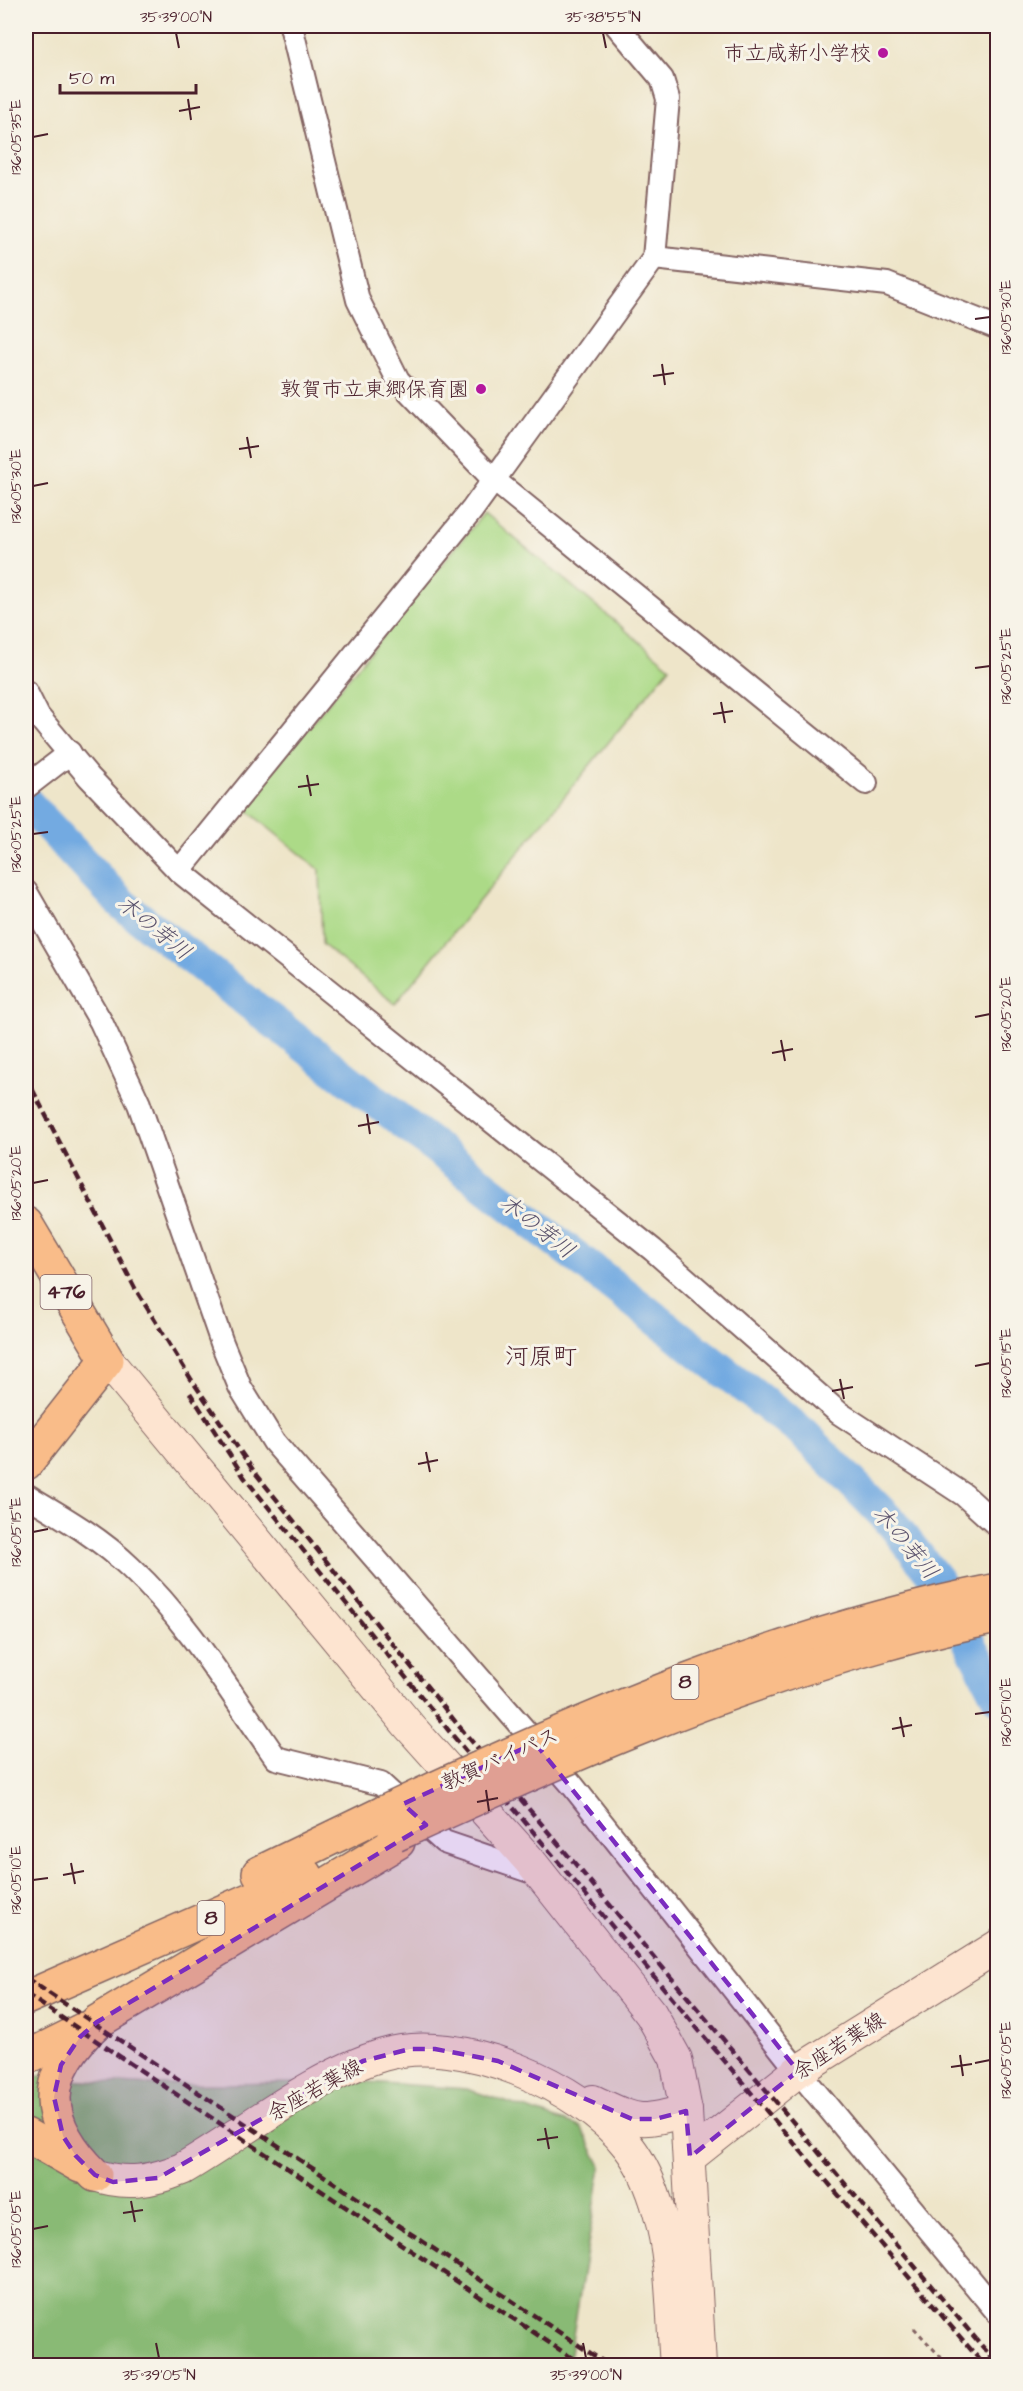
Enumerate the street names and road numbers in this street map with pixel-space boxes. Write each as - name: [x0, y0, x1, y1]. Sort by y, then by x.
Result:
- road number: 476: [40, 1275, 92, 1309]
- road number: 8: [672, 1665, 698, 1699]
- street label: 敦賀バイパス: [437, 1720, 563, 1798]
- road number: 8: [198, 1901, 224, 1935]
- street label: 余座若葉線: [787, 2005, 891, 2087]
- street label: 余座若葉線: [262, 2052, 368, 2128]

